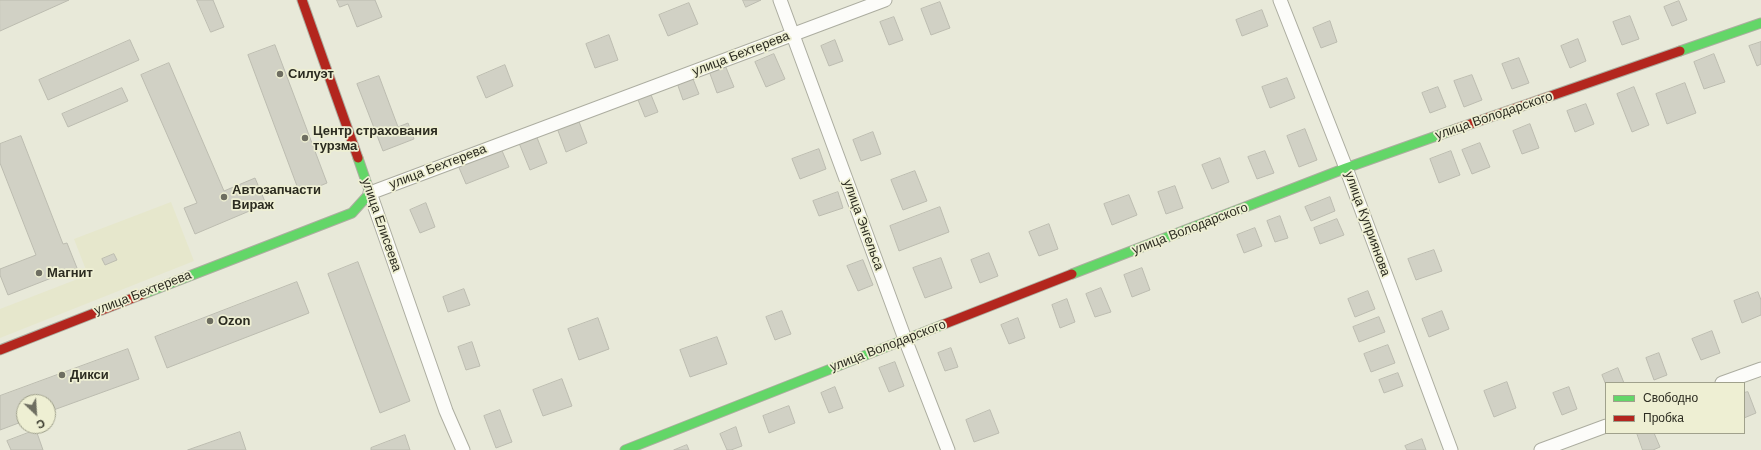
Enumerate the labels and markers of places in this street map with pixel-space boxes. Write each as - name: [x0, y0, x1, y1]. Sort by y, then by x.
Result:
- place label: Силуэт: [288, 66, 334, 82]
- marker: Силуэт: [275, 69, 285, 79]
- place label: Центр страхования турзма: [313, 123, 438, 154]
- marker: Центр страхования турзма: [300, 133, 310, 143]
- place label: Автозапчасти Вираж: [232, 182, 321, 213]
- marker: Автозапчасти Вираж: [219, 192, 229, 202]
- place label: Магнит: [47, 265, 93, 281]
- marker: Магнит: [34, 268, 44, 278]
- place label: Ozon: [218, 313, 250, 329]
- marker: Ozon: [205, 316, 215, 326]
- place label: Дикси: [70, 367, 109, 383]
- marker: Дикси: [57, 370, 67, 380]

